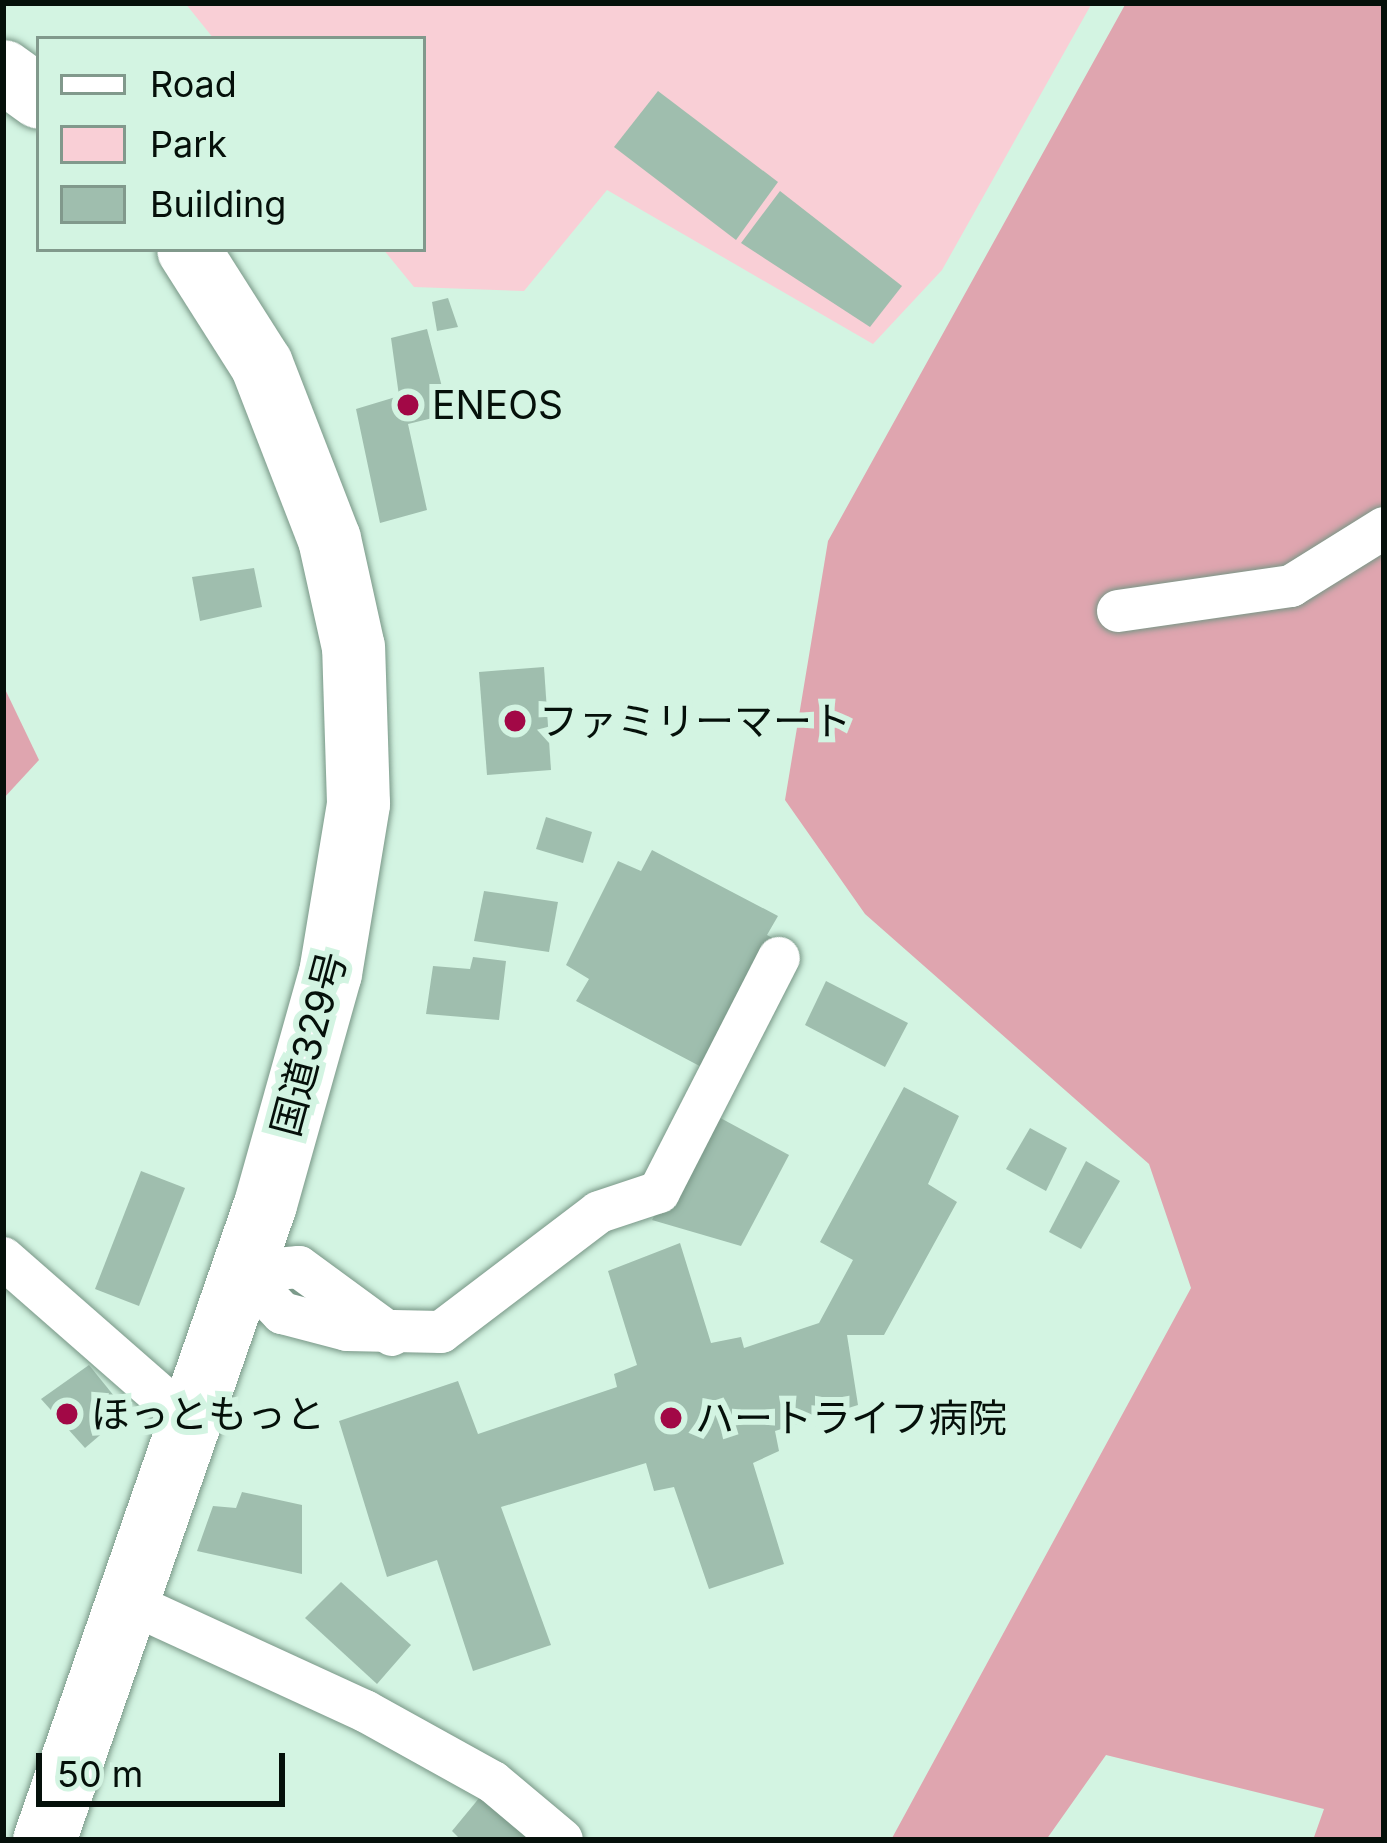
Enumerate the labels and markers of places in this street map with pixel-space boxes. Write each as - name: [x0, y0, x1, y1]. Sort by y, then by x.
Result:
- place label: ENEOS: [432, 382, 563, 428]
- marker: ENEOS: [395, 392, 421, 418]
- place label: ファミリーマート: [539, 698, 851, 744]
- marker: ファミリーマート: [502, 708, 528, 734]
- place label: ほっともっと: [91, 1391, 325, 1437]
- place label: ハートライフ病院: [695, 1395, 1007, 1441]
- marker: ほっともっと: [54, 1401, 80, 1427]
- marker: ハートライフ病院: [658, 1405, 684, 1431]

